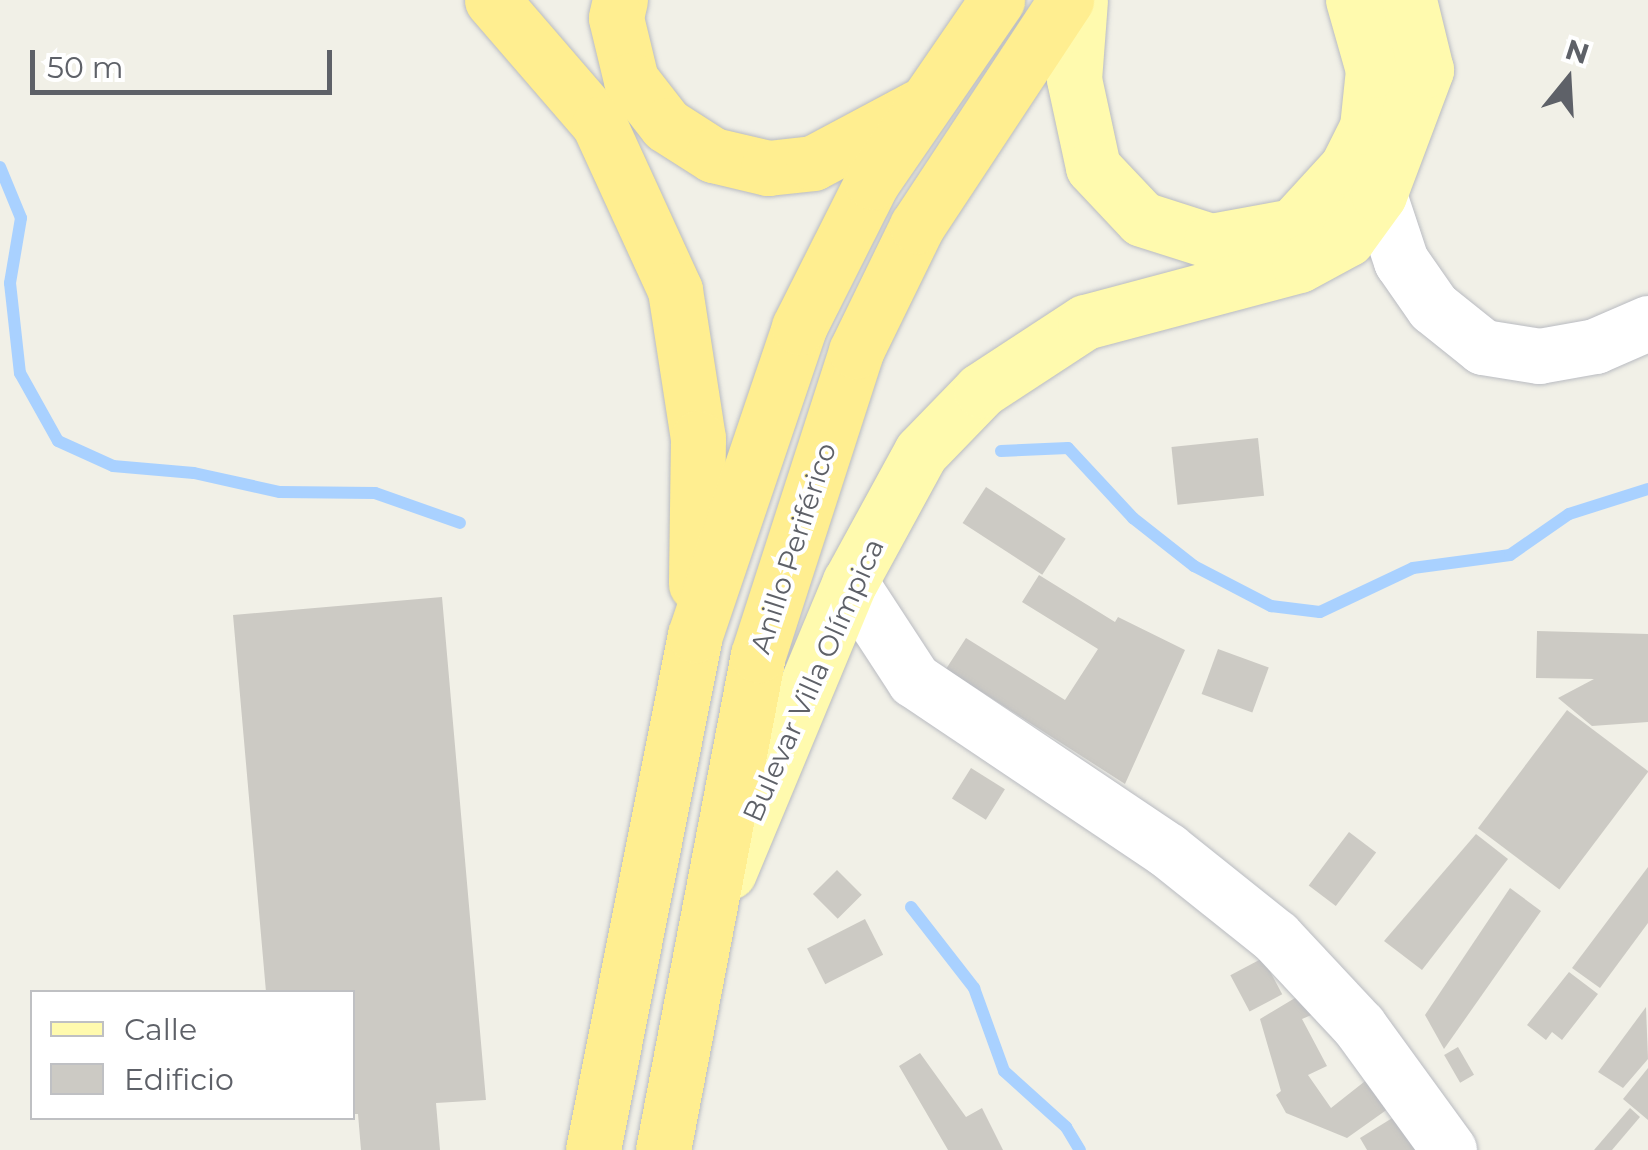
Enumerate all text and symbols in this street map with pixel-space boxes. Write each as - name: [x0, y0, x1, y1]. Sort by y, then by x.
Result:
- scale bar: [35, 30, 338, 92]
- north arrow: [1518, 30, 1618, 130]
- text: N: [1561, 32, 1593, 71]
- text: 50 m: [47, 49, 124, 86]
- street label: Anillo Periférico: [743, 438, 843, 658]
- street label: Bulevar Villa Olímpica: [735, 533, 891, 827]
- legend: [30, 990, 355, 1120]
- text: Calle: [124, 1011, 197, 1048]
- text: Edificio: [124, 1061, 234, 1098]

